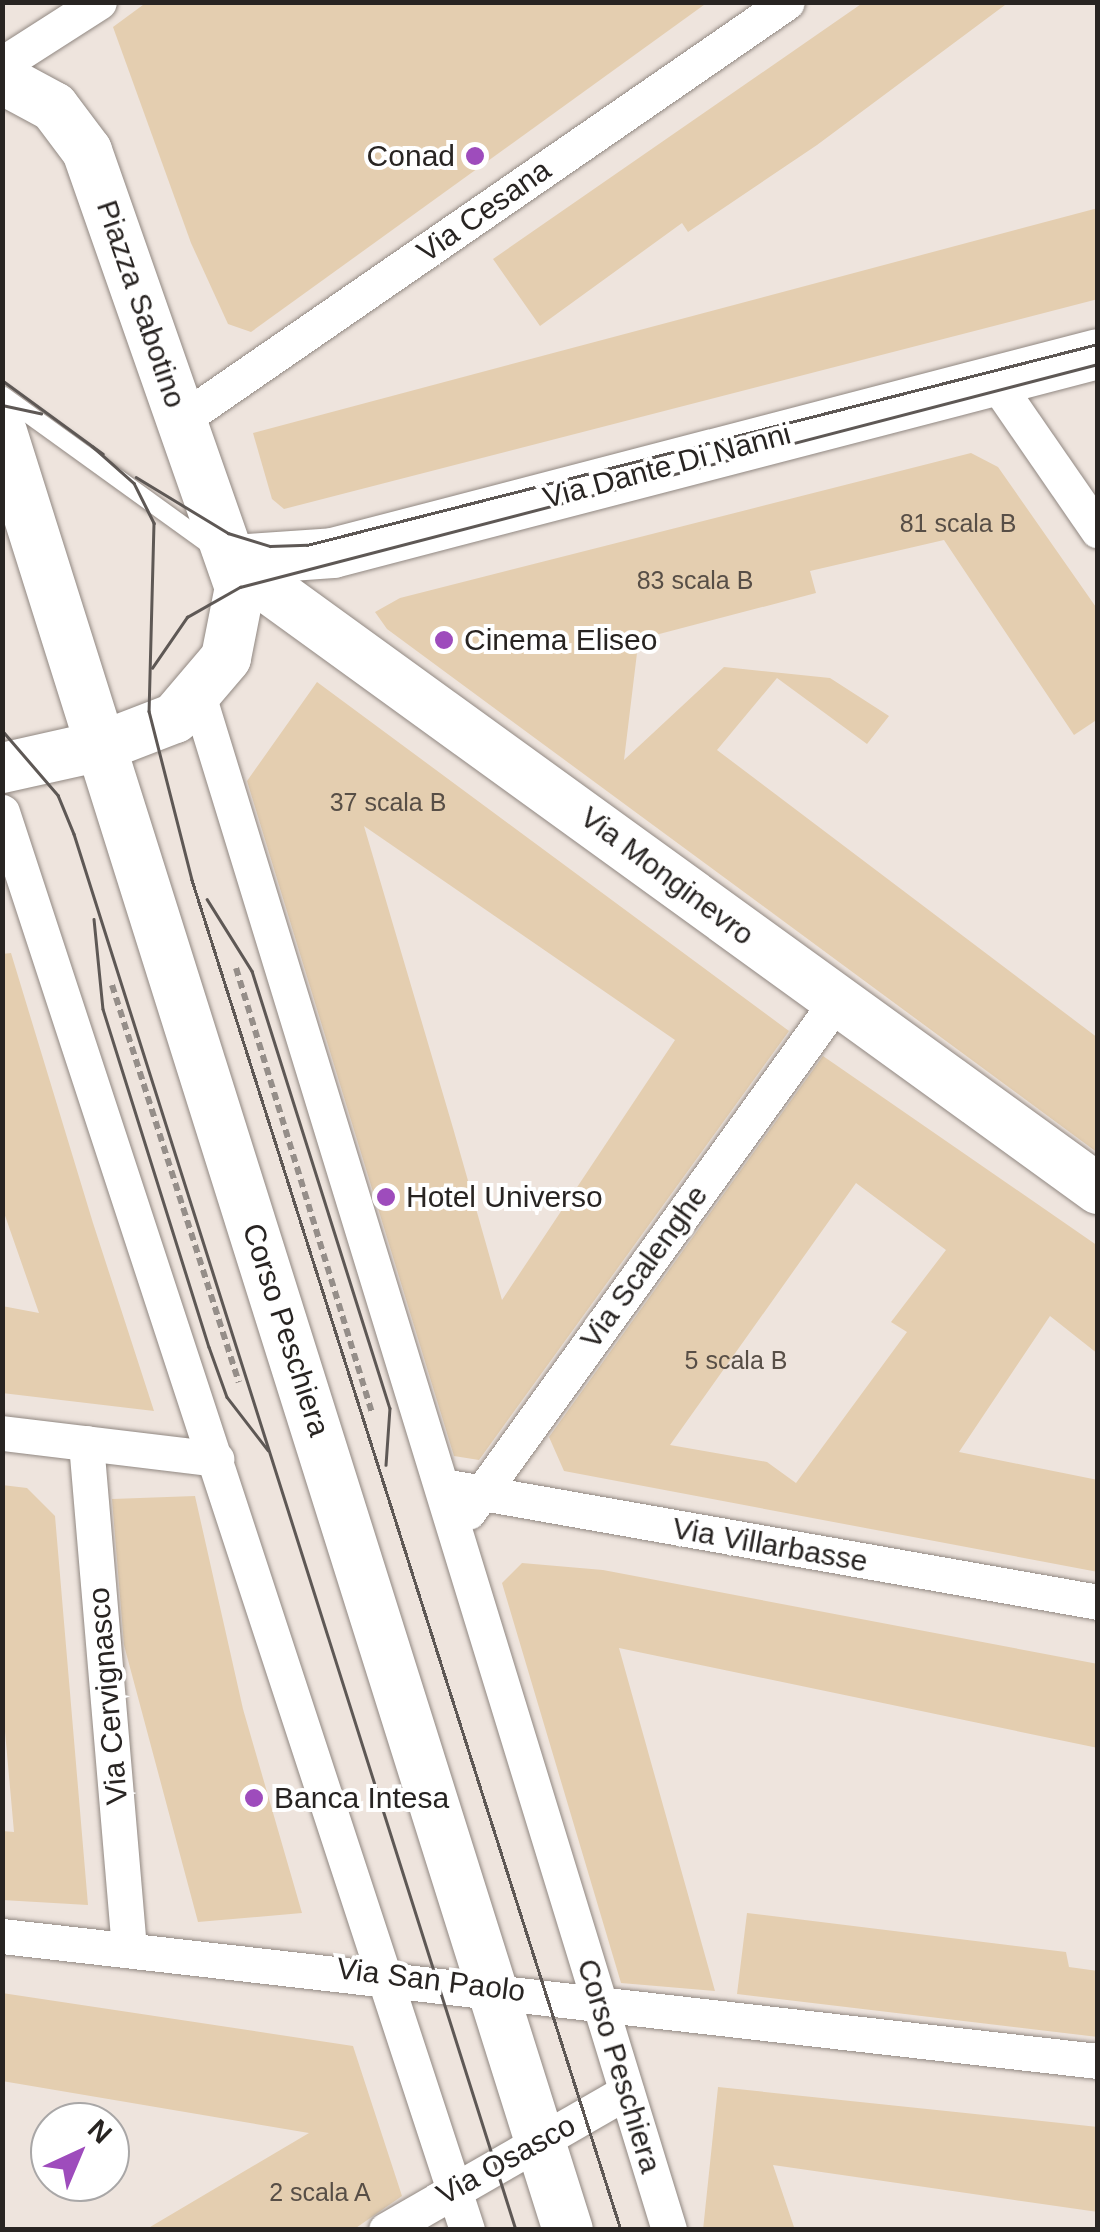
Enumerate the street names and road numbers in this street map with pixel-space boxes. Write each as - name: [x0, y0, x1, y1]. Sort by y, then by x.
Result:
- street label: Via Cesana: [410, 152, 558, 270]
- street label: Piazza Sabotino: [89, 196, 193, 412]
- street label: Via Dante Di Nanni: [539, 416, 795, 516]
- street label: Via Monginevro: [573, 799, 761, 953]
- street label: Via Scalenghe: [573, 1178, 715, 1356]
- street label: Corso Peschiera: [235, 1219, 337, 1441]
- street label: Via Villarbasse: [670, 1510, 870, 1580]
- street label: Via Cervignasco: [81, 1586, 135, 1806]
- street label: Via San Paolo: [335, 1951, 527, 2009]
- street label: Corso Peschiera: [569, 1955, 669, 2177]
- street label: Via Osasco: [430, 2107, 582, 2213]

